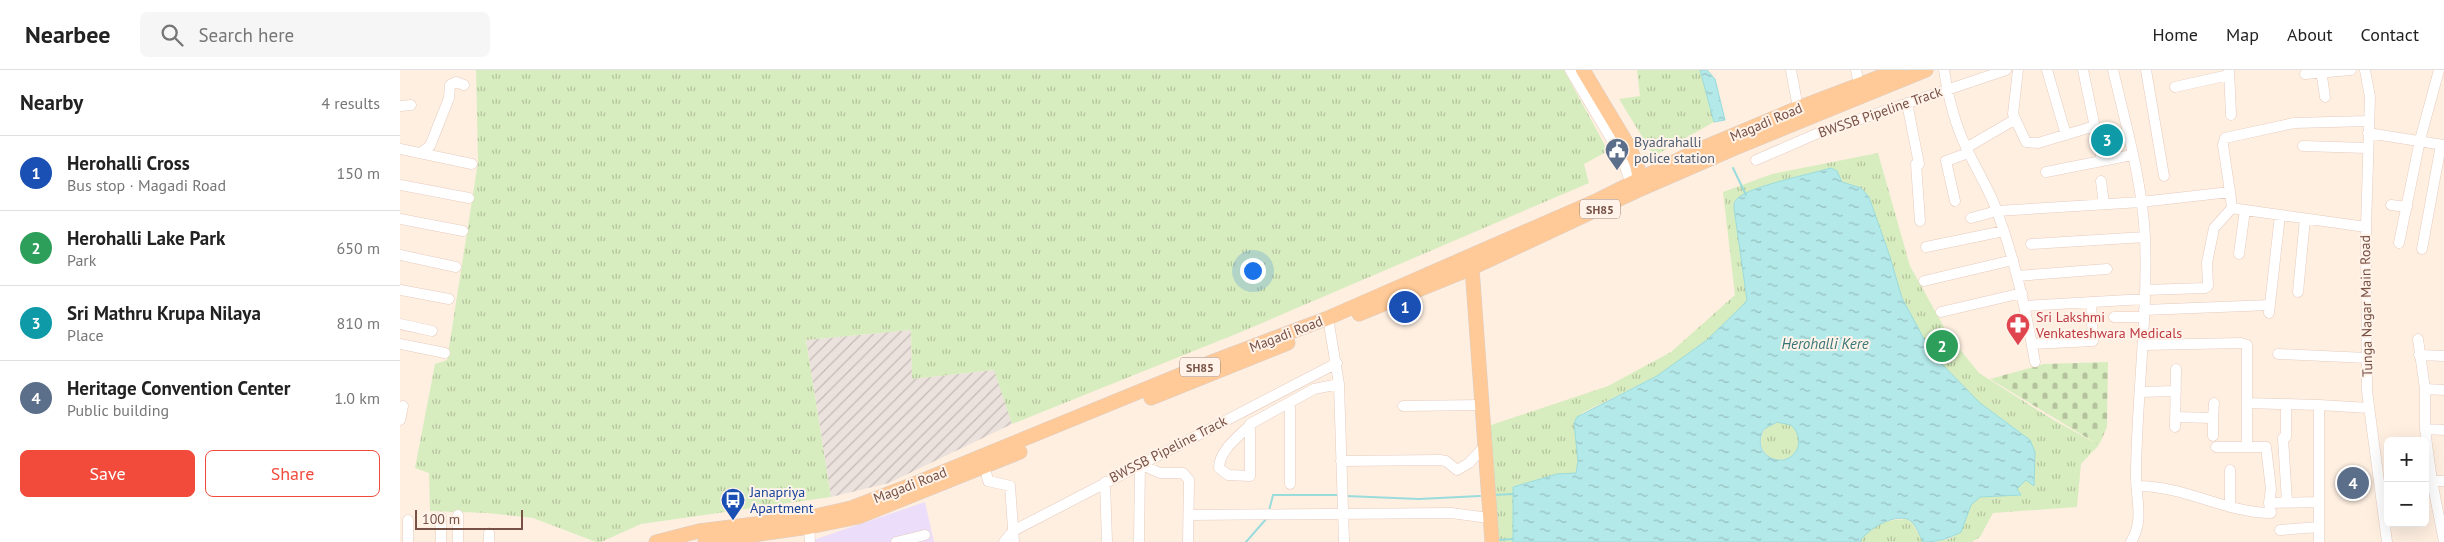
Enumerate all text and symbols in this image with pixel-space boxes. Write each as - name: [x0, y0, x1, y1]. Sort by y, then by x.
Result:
- search box: [140, 12, 490, 57]
- text: Nearbee: [25, 19, 110, 50]
- icon: search: [158, 21, 186, 49]
- text: Search here: [198, 23, 294, 47]
- text: Home: [2152, 23, 2198, 46]
- text: Map: [2226, 23, 2259, 46]
- text: About: [2287, 23, 2333, 46]
- text: Contact: [2361, 23, 2419, 46]
- street label: BWSSB Pipeline Track: [1816, 82, 1945, 142]
- text: Nearby: [20, 89, 83, 116]
- text: 4 results: [321, 93, 380, 113]
- street label: Magadi Road: [1727, 99, 1805, 145]
- pin: 3: [2091, 121, 2123, 159]
- place label: Byadrahalli police station: [1634, 133, 1715, 167]
- public building icon: Byadrahalli police station: [1604, 137, 1630, 171]
- text: Herohalli Cross: [67, 151, 190, 175]
- text: 1: [31, 163, 41, 183]
- text: 150 m: [337, 163, 380, 183]
- text: Bus stop · Magadi Road: [67, 175, 226, 195]
- road number: SH85: [1580, 200, 1620, 218]
- text: Herohalli Lake Park: [67, 226, 225, 250]
- street label: Tunga Nagar Main Road: [2356, 235, 2376, 377]
- text: 2: [31, 238, 41, 258]
- text: 650 m: [337, 238, 380, 258]
- text: Park: [67, 250, 96, 270]
- your location: [1240, 258, 1266, 284]
- pin: 1: [1389, 288, 1421, 326]
- text: Sri Mathru Krupa Nilaya: [67, 301, 261, 325]
- place label: Sri Lakshmi Venkateshwara Medicals: [2035, 308, 2182, 342]
- street label: Magadi Road: [1247, 312, 1325, 356]
- pharmacy icon: Sri Lakshmi Venkateshwara Medicals: [2005, 312, 2031, 346]
- text: 3: [31, 313, 41, 333]
- text: 810 m: [337, 313, 380, 333]
- text: Place: [67, 325, 104, 345]
- pin: 2: [1926, 327, 1958, 365]
- water label: Herohalli Kere: [1781, 334, 1869, 353]
- road number: SH85: [1180, 358, 1220, 376]
- text: Heritage Convention Center: [67, 376, 290, 400]
- text: 4: [31, 388, 41, 408]
- text: 1.0 km: [334, 388, 380, 408]
- text: Public building: [67, 400, 169, 420]
- street label: BWSSB Pipeline Track: [1106, 411, 1230, 486]
- map controls: [2384, 437, 2429, 527]
- button: +: [2384, 437, 2429, 482]
- button: Save: [20, 450, 195, 497]
- button: Share: [205, 450, 380, 497]
- street label: Magadi Road: [871, 463, 949, 507]
- pin: 4: [2337, 464, 2369, 502]
- button: −: [2384, 482, 2429, 527]
- place label: Janapriya Apartment: [749, 483, 814, 517]
- bus stop icon: Janapriya Apartment: [720, 487, 746, 521]
- scale bar: [415, 507, 522, 530]
- text: 100 m: [422, 510, 460, 528]

